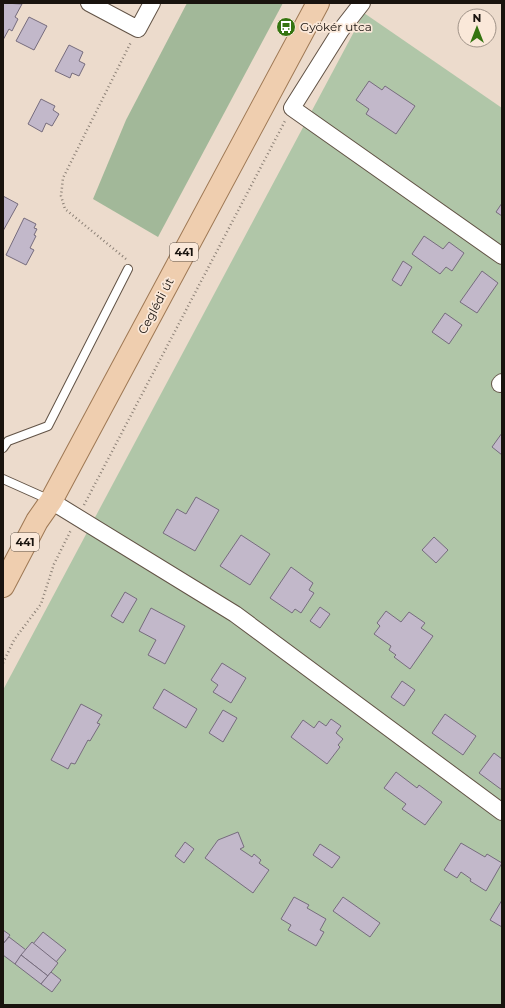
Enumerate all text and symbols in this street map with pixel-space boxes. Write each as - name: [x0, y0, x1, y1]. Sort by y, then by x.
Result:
- north arrow: [457, 8, 497, 48]
- text: N: [473, 11, 481, 25]
- bus stop icon: Gyökér utca: [275, 16, 297, 38]
- place label: Gyökér utca: [300, 19, 372, 34]
- road number: 441: [170, 243, 198, 261]
- street label: Ceglédi út: [134, 275, 177, 336]
- road number: 441: [11, 533, 39, 551]

